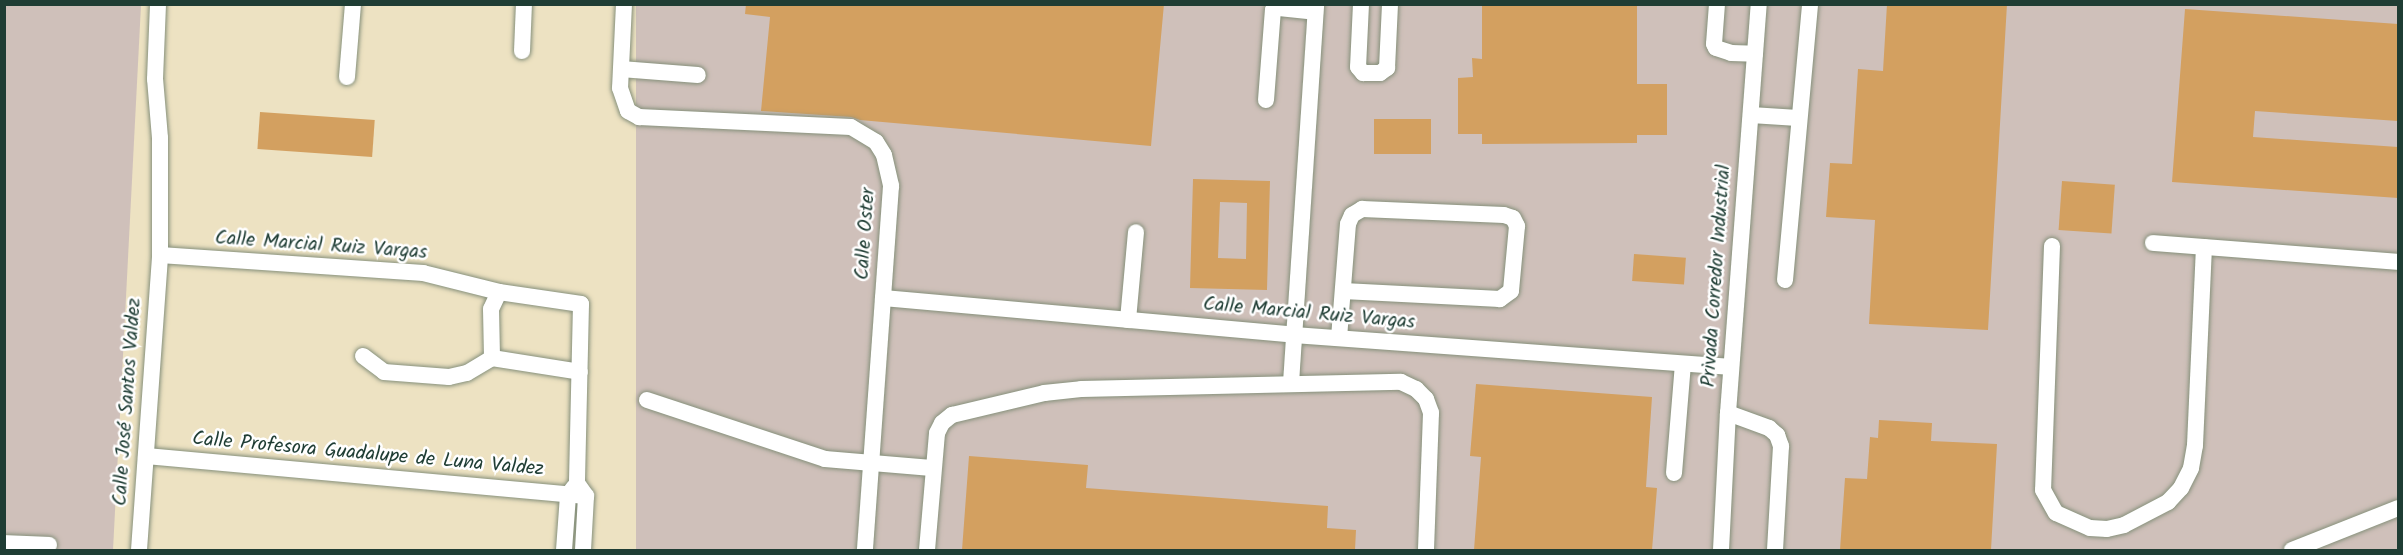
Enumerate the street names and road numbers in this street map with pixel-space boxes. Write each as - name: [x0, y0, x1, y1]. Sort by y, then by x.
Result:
- street label: Privada Corredor Industrial: [1697, 164, 1737, 388]
- street label: Calle Oster: [851, 187, 881, 281]
- street label: Calle Marcial Ruiz Vargas: [214, 227, 428, 265]
- street label: Calle Marcial Ruiz Vargas: [1202, 293, 1416, 335]
- street label: Calle José Santos Valdez: [109, 297, 147, 507]
- street label: Calle Profesora Guadalupe de Luna Valdez: [191, 428, 545, 482]

